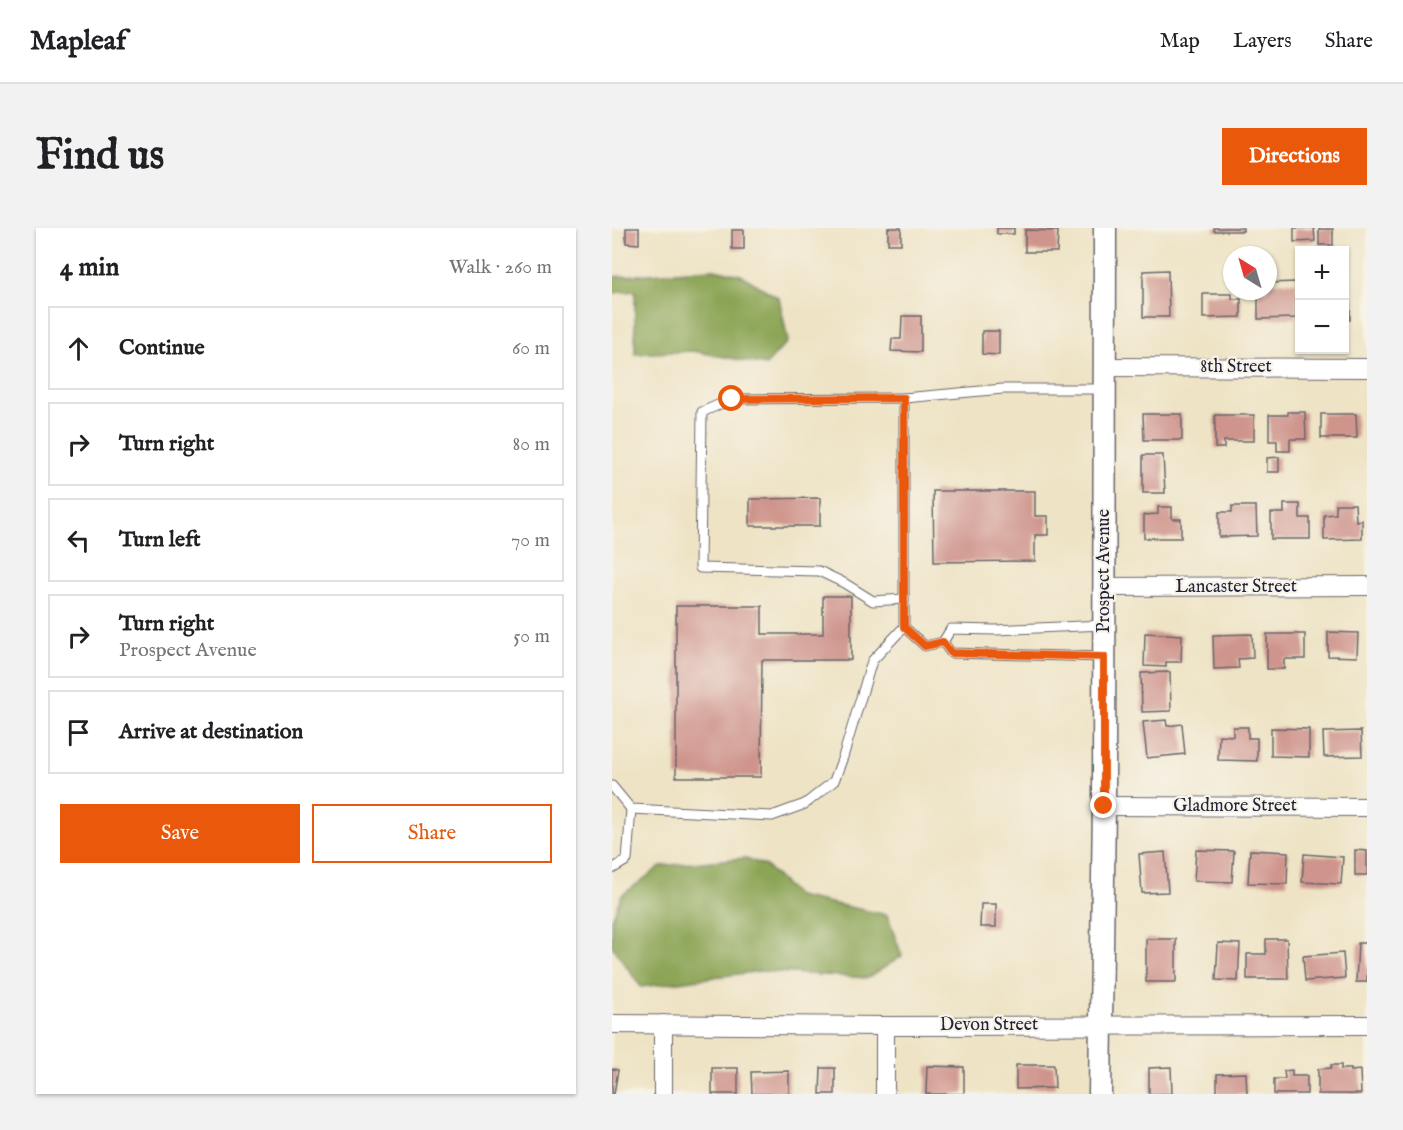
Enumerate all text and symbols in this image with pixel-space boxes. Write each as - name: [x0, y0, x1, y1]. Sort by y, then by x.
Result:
- text: Mapleaf: [30, 24, 126, 59]
- text: Map: [1160, 28, 1200, 55]
- text: Layers: [1233, 28, 1292, 55]
- text: Share: [1325, 28, 1373, 55]
- button: Directions: [1222, 128, 1367, 185]
- text: Find us: [36, 130, 164, 183]
- north arrow: [1223, 246, 1277, 300]
- map controls: [1295, 246, 1349, 354]
- button: +: [1295, 246, 1349, 300]
- text: 4 min: [60, 251, 119, 284]
- text: Walk · 260 m: [449, 255, 552, 280]
- button: −: [1295, 300, 1349, 354]
- icon: ahead: [62, 332, 95, 365]
- text: Continue: [119, 334, 205, 362]
- text: 60 m: [512, 336, 550, 361]
- street label: 8th Street: [1200, 356, 1272, 379]
- route start: [718, 385, 744, 411]
- icon: right: [62, 428, 95, 461]
- text: Turn right: [119, 430, 214, 458]
- text: 80 m: [513, 432, 550, 457]
- street label: Prospect Avenue: [1093, 509, 1116, 633]
- icon: left: [62, 524, 95, 557]
- text: Turn left: [119, 526, 201, 554]
- text: 70 m: [511, 528, 550, 553]
- street label: Lancaster Street: [1175, 576, 1297, 599]
- text: Turn right: [119, 610, 214, 638]
- icon: right: [62, 620, 95, 653]
- text: 50 m: [513, 624, 550, 649]
- text: Prospect Avenue: [119, 638, 257, 663]
- icon: arrive: [62, 716, 95, 749]
- text: Arrive at destination: [119, 718, 303, 746]
- route end: [1090, 792, 1116, 818]
- street label: Gladmore Street: [1173, 795, 1297, 818]
- button: Save: [60, 804, 300, 863]
- button: Share: [312, 804, 552, 863]
- street label: Devon Street: [940, 1014, 1038, 1037]

